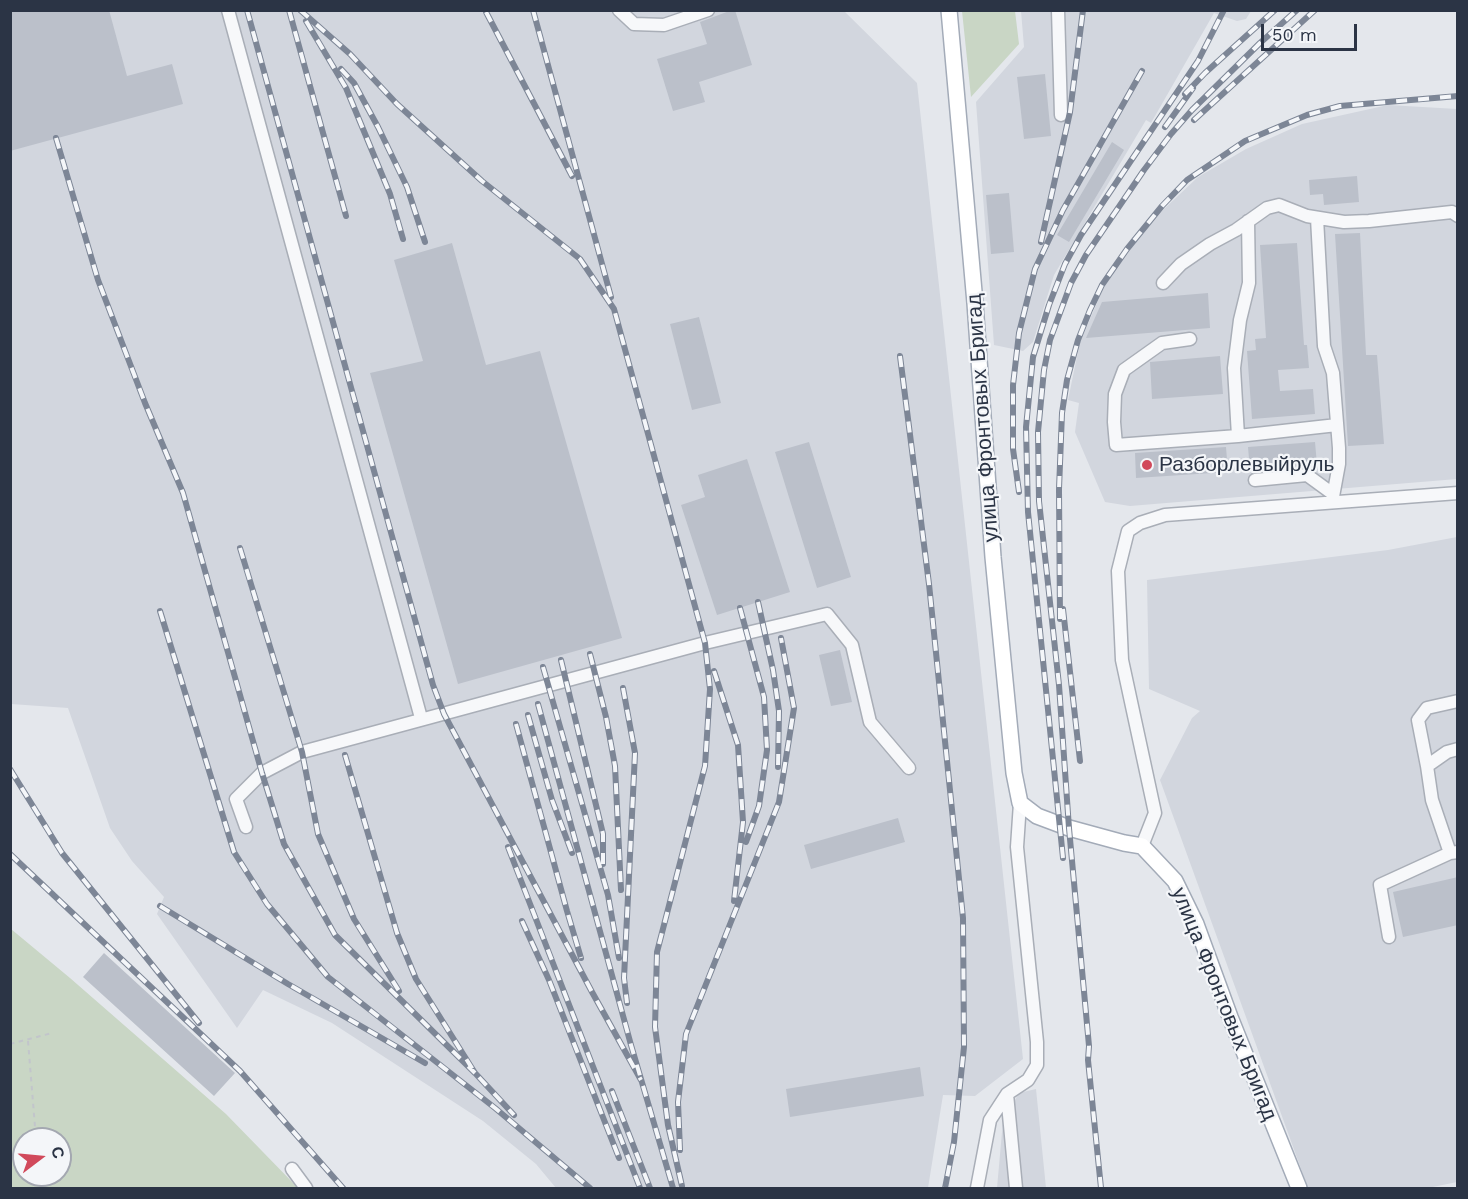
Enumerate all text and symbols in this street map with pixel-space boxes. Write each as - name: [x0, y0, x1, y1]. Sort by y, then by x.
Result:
- scale bar: [1264, 12, 1360, 50]
- text: 50 m: [1272, 24, 1317, 45]
- street label: улица Фронтовых Бригад: [962, 293, 1004, 543]
- place label: Разборлевыйруль: [1159, 452, 1334, 478]
- marker: Разборлевыйруль: [1140, 458, 1154, 472]
- street label: улица Фронтовых Бригад: [1166, 884, 1282, 1124]
- north arrow: [12, 1127, 72, 1187]
- text: С: [47, 1144, 69, 1161]

